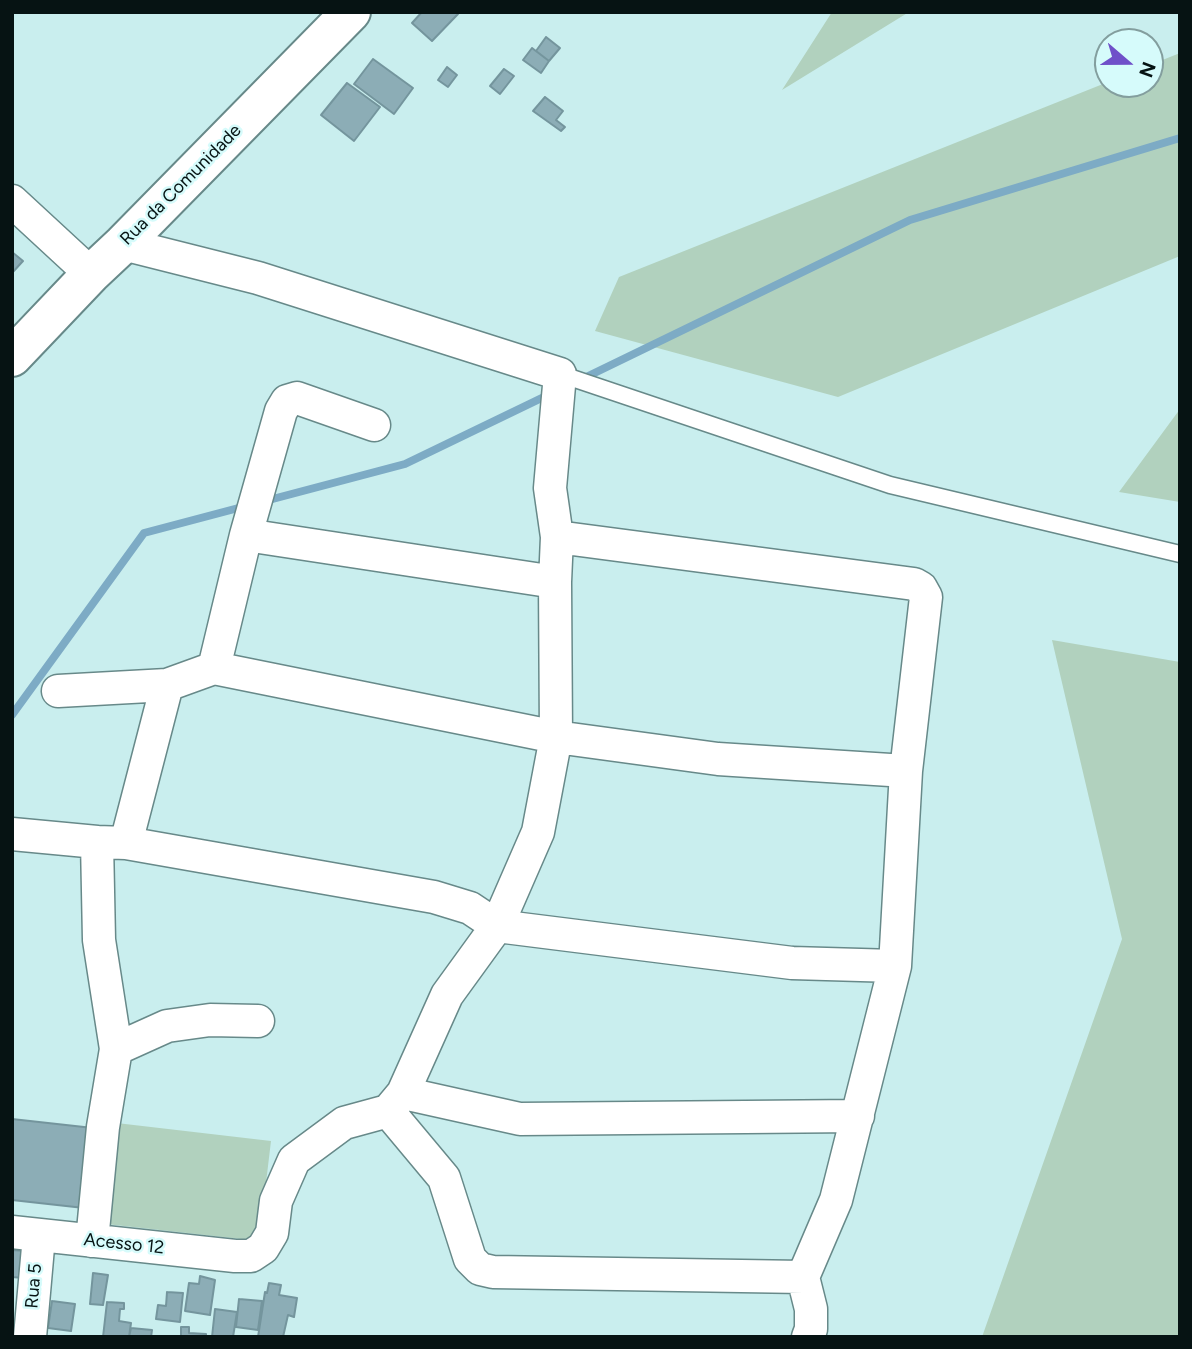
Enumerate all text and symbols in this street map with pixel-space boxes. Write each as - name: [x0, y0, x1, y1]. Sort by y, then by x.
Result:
- north arrow: [1094, 28, 1164, 98]
- text: N: [1134, 59, 1161, 81]
- street label: Rua da Comunidade: [116, 120, 246, 250]
- street label: Acesso 12: [83, 1229, 165, 1259]
- street label: Rua 5: [21, 1263, 47, 1309]

